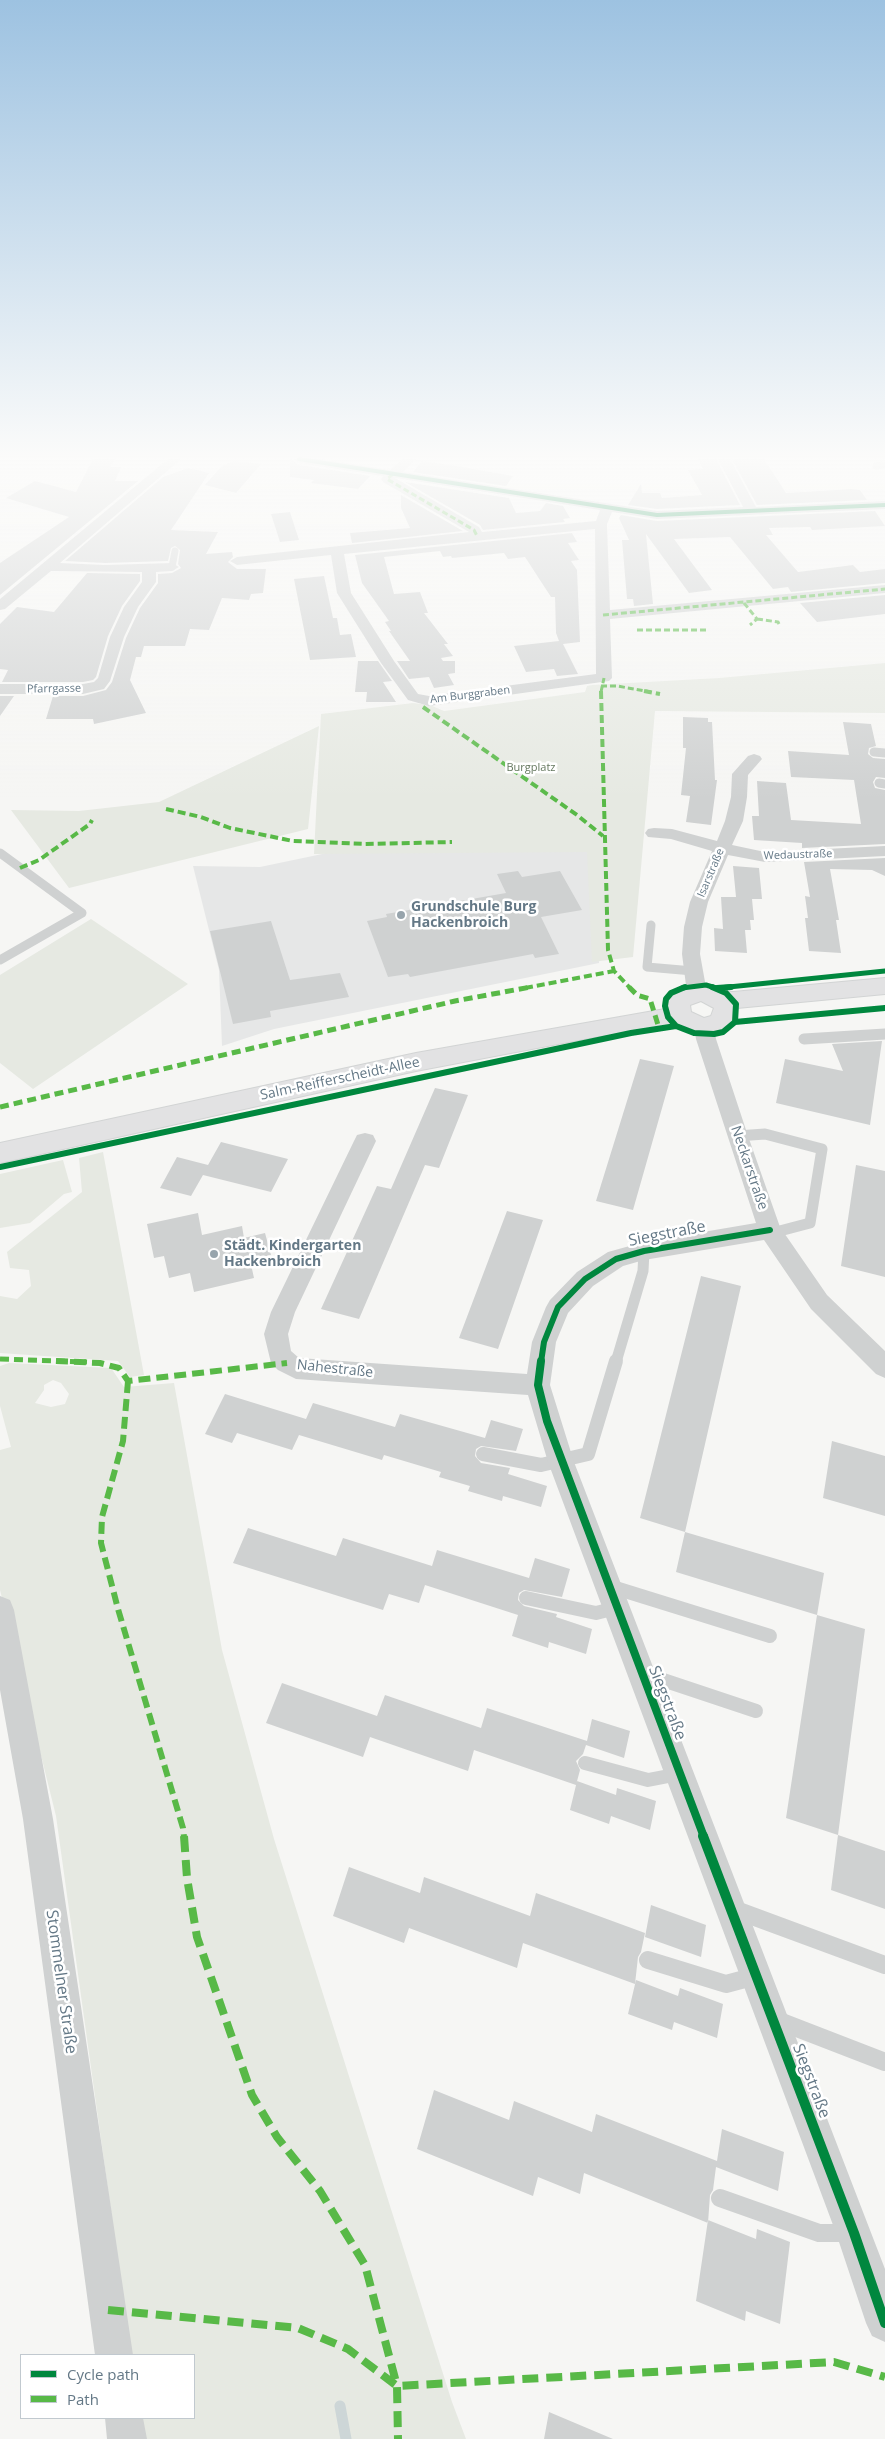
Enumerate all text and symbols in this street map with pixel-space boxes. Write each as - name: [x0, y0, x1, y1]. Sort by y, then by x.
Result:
- street label: Pfarrgasse: [27, 682, 81, 696]
- street label: Am Burggraben: [429, 684, 511, 706]
- park label: Burgplatz: [506, 761, 556, 775]
- street label: Isarstraße: [695, 847, 727, 899]
- street label: Wedaustraße: [763, 847, 833, 863]
- place label: Grundschule Burg Hackenbroich: [411, 899, 536, 932]
- marker: Grundschule Burg Hackenbroich: [395, 909, 407, 921]
- street label: Salm-Reifferscheidt-Allee: [259, 1054, 421, 1104]
- street label: Neckarstraße: [727, 1124, 771, 1212]
- street label: Siegstraße: [627, 1217, 707, 1251]
- place label: Städt. Kindergarten Hackenbroich: [224, 1238, 361, 1270]
- marker: Städt. Kindergarten Hackenbroich: [208, 1248, 220, 1260]
- street label: Nahestraße: [296, 1357, 374, 1381]
- street label: Siegstraße: [644, 1663, 690, 1743]
- street label: Stommelner Straße: [41, 1909, 81, 2055]
- street label: Siegstraße: [788, 2041, 834, 2121]
- legend: [20, 2354, 195, 2419]
- text: Cycle path: [67, 2364, 139, 2384]
- text: Path: [67, 2389, 99, 2409]

